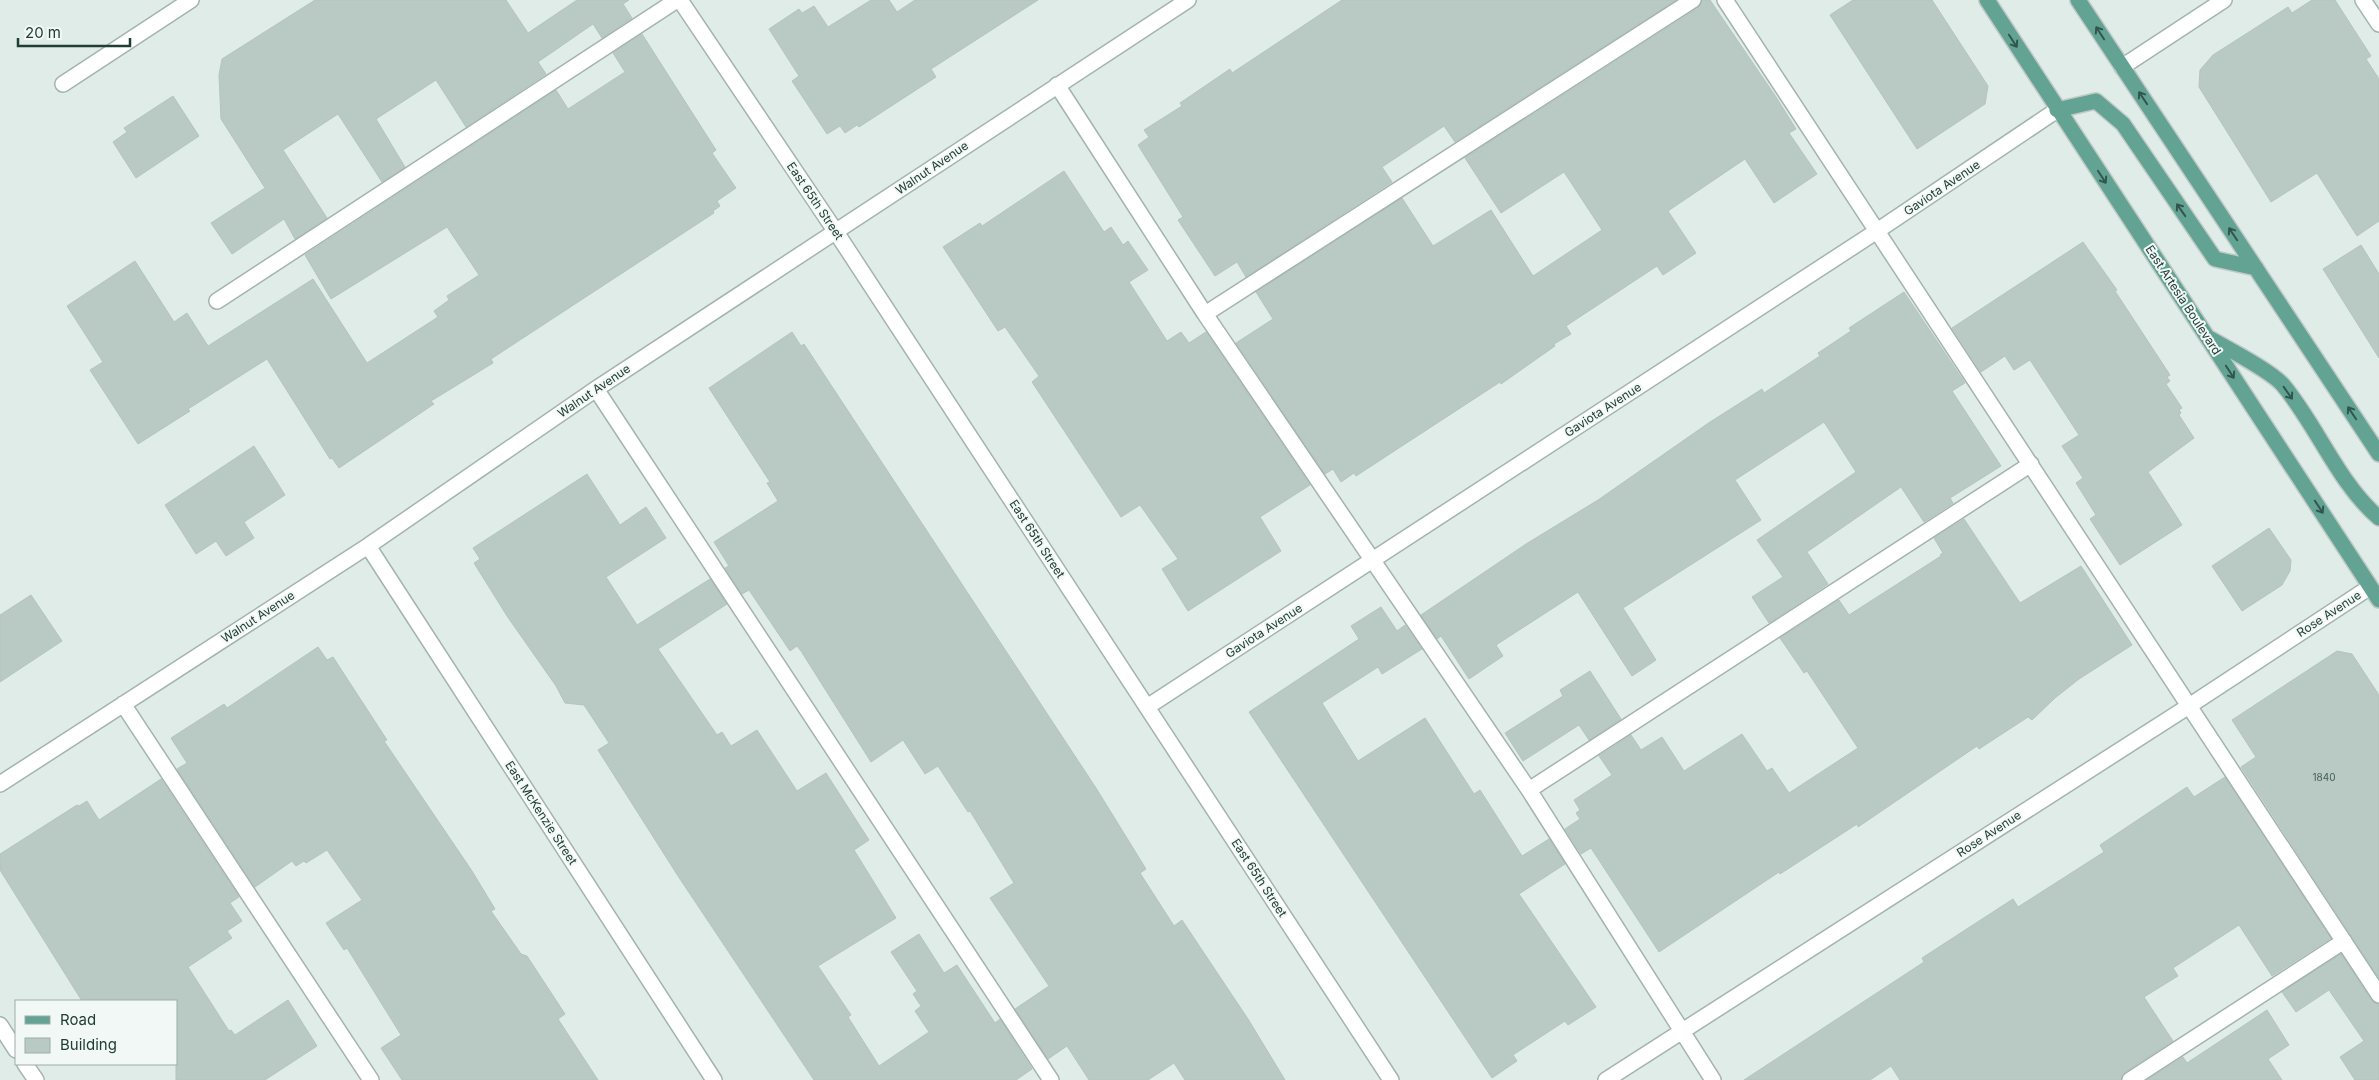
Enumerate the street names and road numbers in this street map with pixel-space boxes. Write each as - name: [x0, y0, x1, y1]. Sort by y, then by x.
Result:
- street label: Walnut Avenue: [892, 138, 971, 197]
- street label: Gaviota Avenue: [1901, 157, 1983, 219]
- street label: East 65th Street: [784, 159, 847, 243]
- street label: East Artesia Boulevard: [2142, 242, 2224, 357]
- street label: Walnut Avenue: [554, 361, 633, 420]
- street label: Gaviota Avenue: [1561, 379, 1644, 440]
- street label: East 65th Street: [1006, 497, 1068, 581]
- street label: Walnut Avenue: [218, 587, 297, 646]
- street label: Rose Avenue: [2294, 587, 2364, 640]
- street label: Gaviota Avenue: [1222, 600, 1305, 661]
- street label: East McKenzie Street: [502, 758, 581, 867]
- street label: Rose Avenue: [1954, 807, 2024, 860]
- street label: East 65th Street: [1228, 836, 1290, 920]

